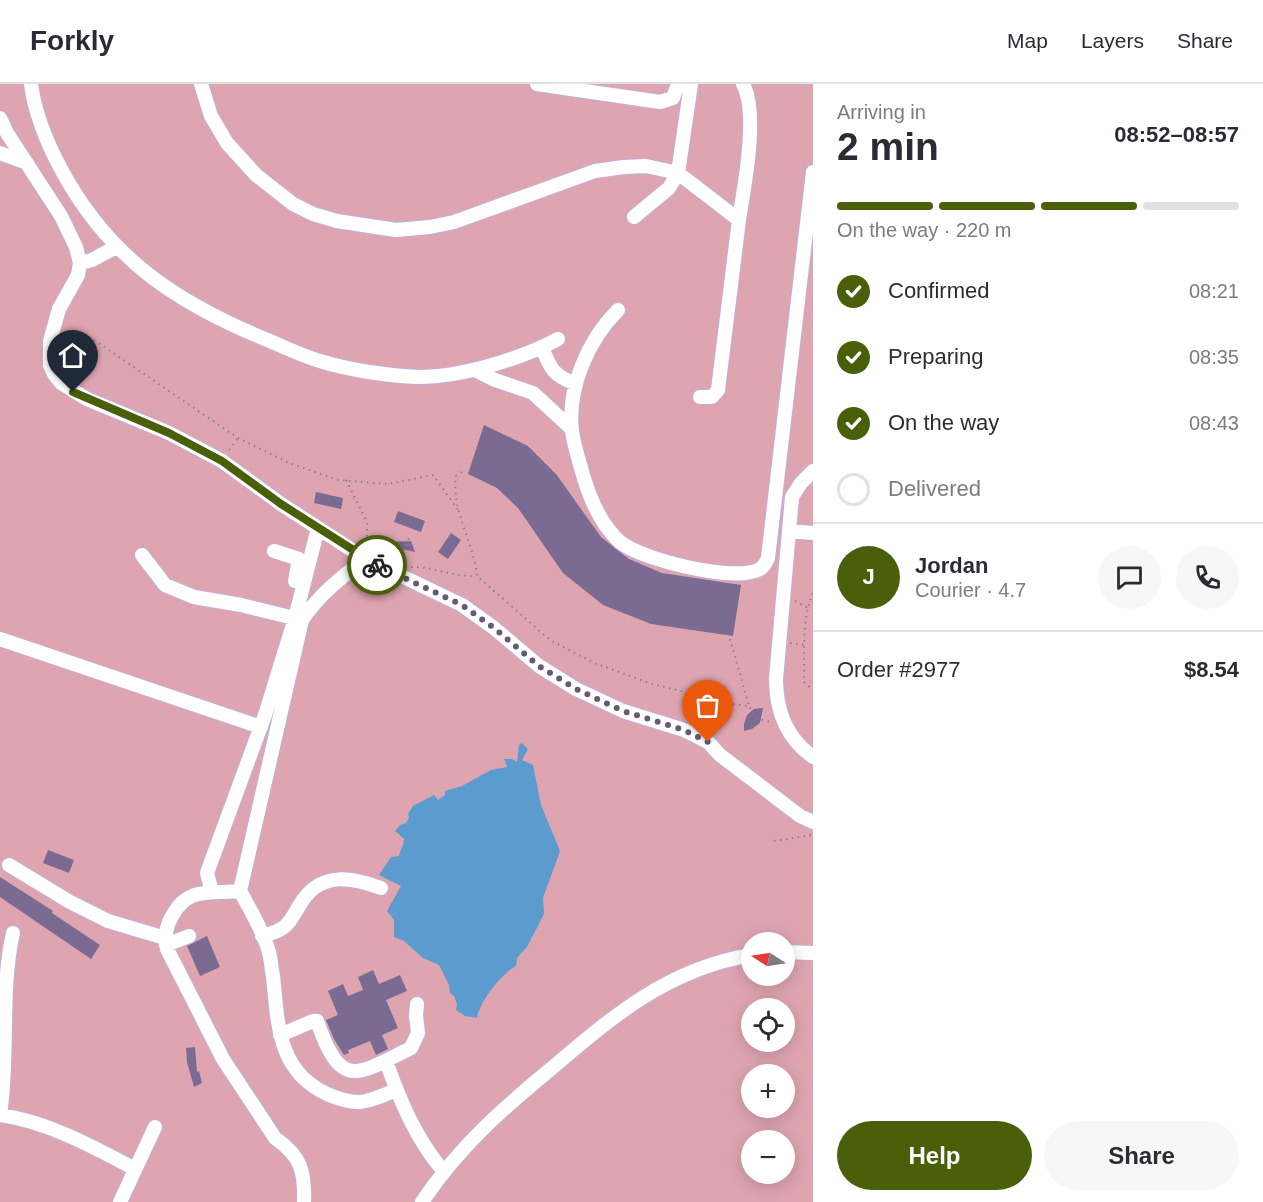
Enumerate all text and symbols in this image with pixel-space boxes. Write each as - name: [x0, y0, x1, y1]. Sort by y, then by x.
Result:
- text: Forkly: [30, 25, 114, 56]
- text: Map: [1007, 29, 1048, 52]
- text: Layers: [1081, 29, 1144, 52]
- text: Share: [1177, 29, 1233, 52]
- text: Arriving in: [837, 101, 926, 123]
- text: 08:52–08:57: [1114, 122, 1239, 147]
- text: 2 min: [837, 125, 939, 168]
- text: On the way · 220 m: [837, 219, 1012, 241]
- icon: check: [837, 275, 870, 308]
- text: Confirmed: [888, 278, 989, 303]
- text: 08:21: [1189, 280, 1239, 302]
- pin: [47, 330, 98, 392]
- icon: home: [56, 339, 89, 372]
- icon: check: [837, 341, 870, 374]
- text: Preparing: [888, 344, 983, 369]
- text: 08:35: [1189, 346, 1239, 368]
- icon: check: [837, 407, 870, 440]
- text: On the way: [888, 410, 999, 435]
- text: 08:43: [1189, 412, 1239, 434]
- text: Delivered: [888, 476, 981, 501]
- courier: [347, 535, 407, 595]
- button: chat: [1098, 546, 1161, 609]
- button: phone: [1176, 546, 1239, 609]
- icon: bike: [361, 549, 394, 582]
- text: Jordan: [915, 553, 988, 578]
- text: J: [862, 564, 875, 589]
- text: Courier · 4.7: [915, 579, 1026, 601]
- text: Order #2977: [837, 657, 961, 682]
- text: $8.54: [1184, 657, 1239, 682]
- pin: [682, 680, 733, 742]
- icon: bag: [691, 689, 724, 722]
- north arrow: [741, 932, 795, 986]
- map controls: [741, 932, 795, 1184]
- button: locate: [741, 998, 795, 1052]
- button: +: [741, 1064, 795, 1118]
- button: Help: [837, 1121, 1032, 1190]
- button: Share: [1044, 1121, 1239, 1190]
- button: −: [741, 1130, 795, 1184]

